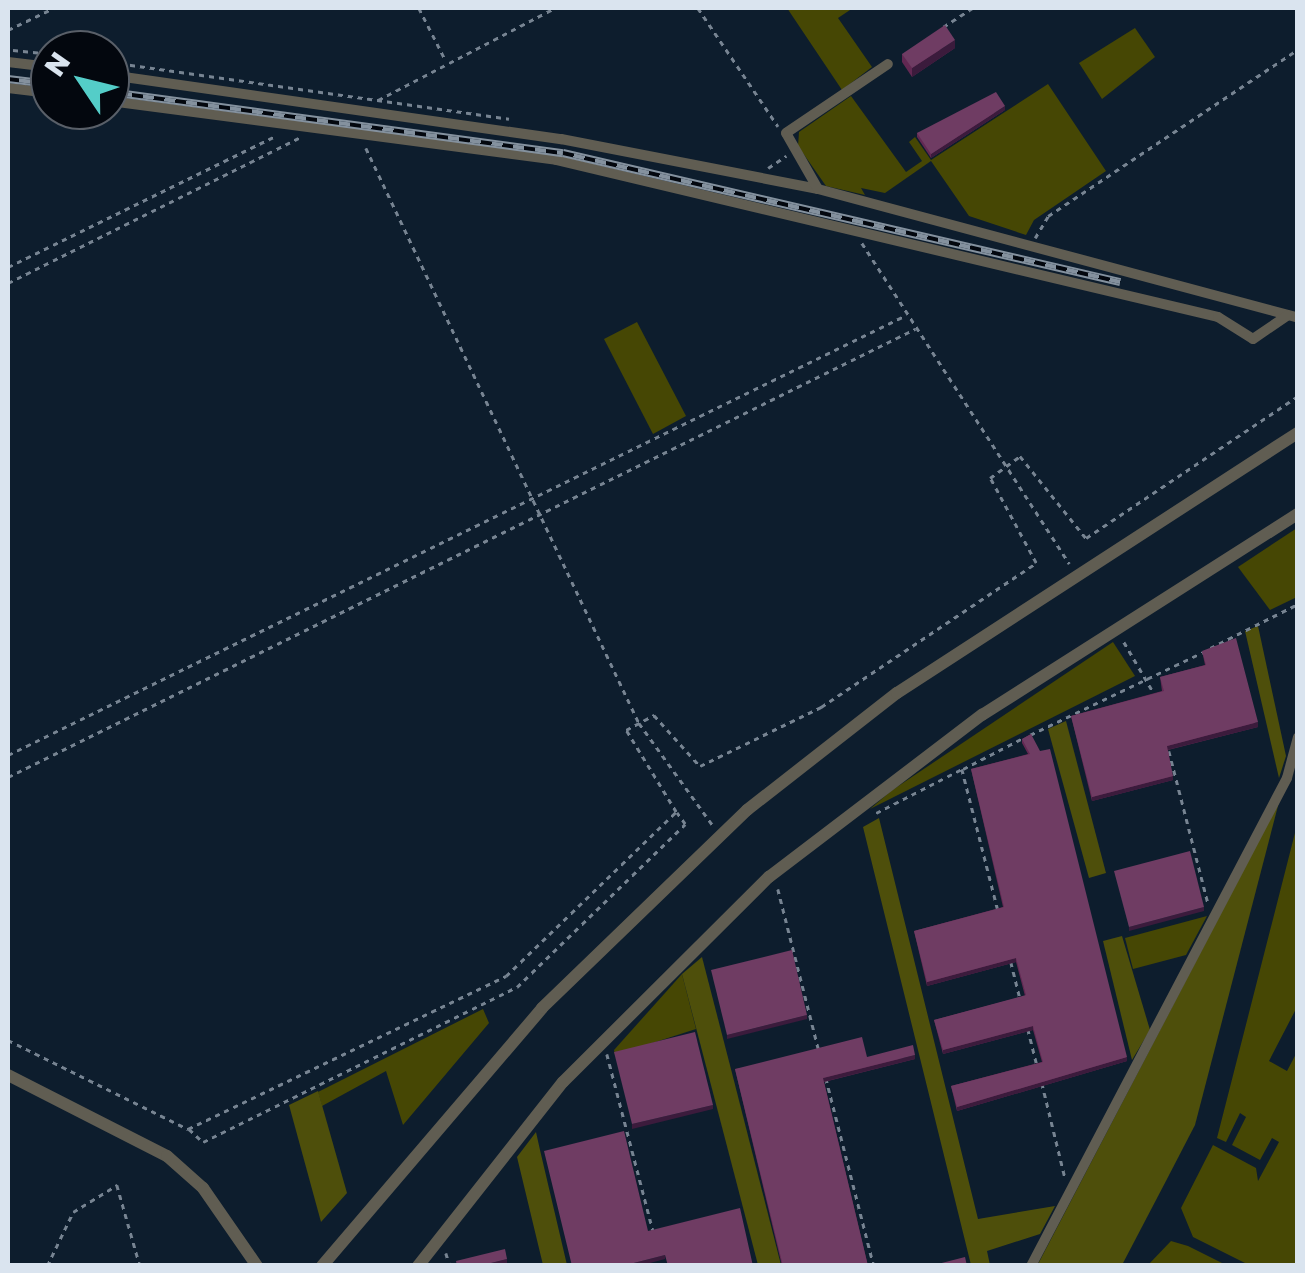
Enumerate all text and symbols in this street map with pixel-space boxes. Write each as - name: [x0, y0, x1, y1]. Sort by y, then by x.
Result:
- north arrow: [30, 30, 130, 130]
- text: N: [37, 45, 76, 82]

